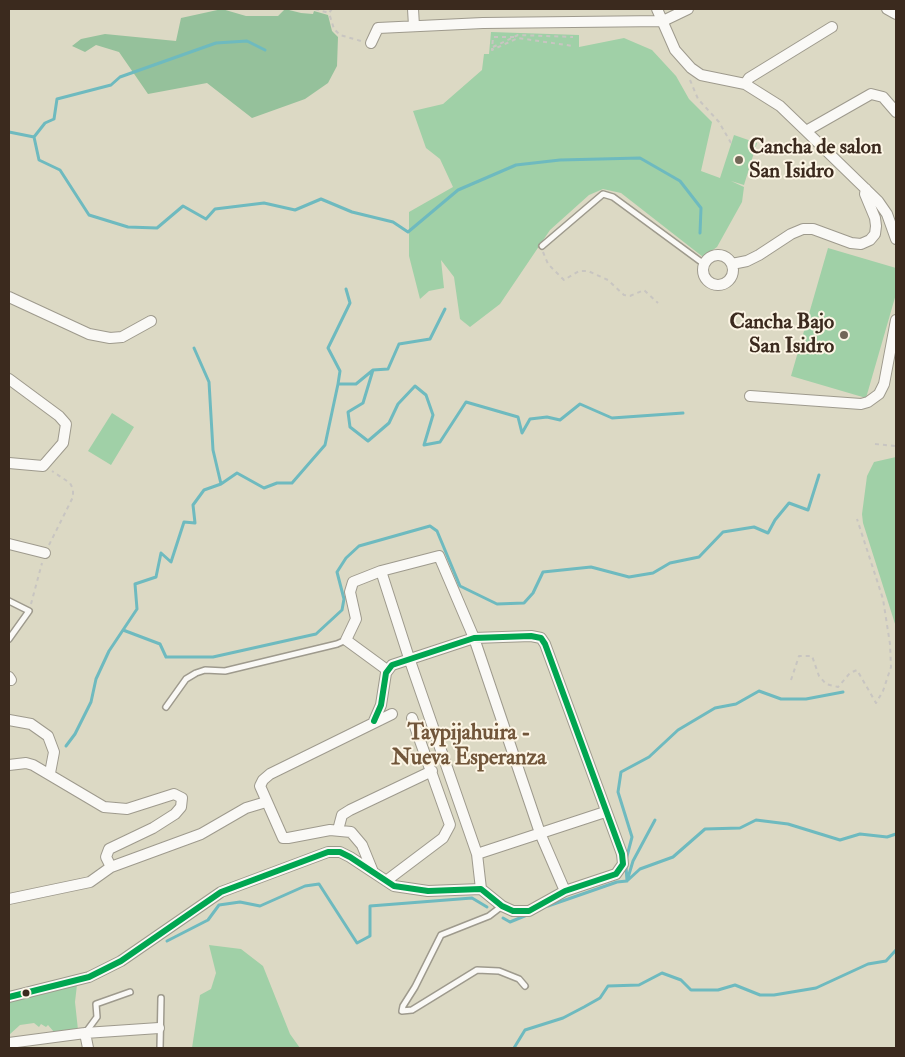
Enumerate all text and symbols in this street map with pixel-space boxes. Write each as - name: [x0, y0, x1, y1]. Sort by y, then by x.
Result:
- place label: Cancha de salon San Isidro: [749, 135, 882, 185]
- marker: Cancha de salon San Isidro: [733, 154, 745, 166]
- place label: Cancha Bajo San Isidro: [729, 310, 834, 360]
- marker: Cancha Bajo San Isidro: [838, 329, 850, 341]
- district label: Taypijahuira - Nueva Esperanza: [392, 721, 546, 772]
- unlabelled marker: [21, 988, 31, 998]

